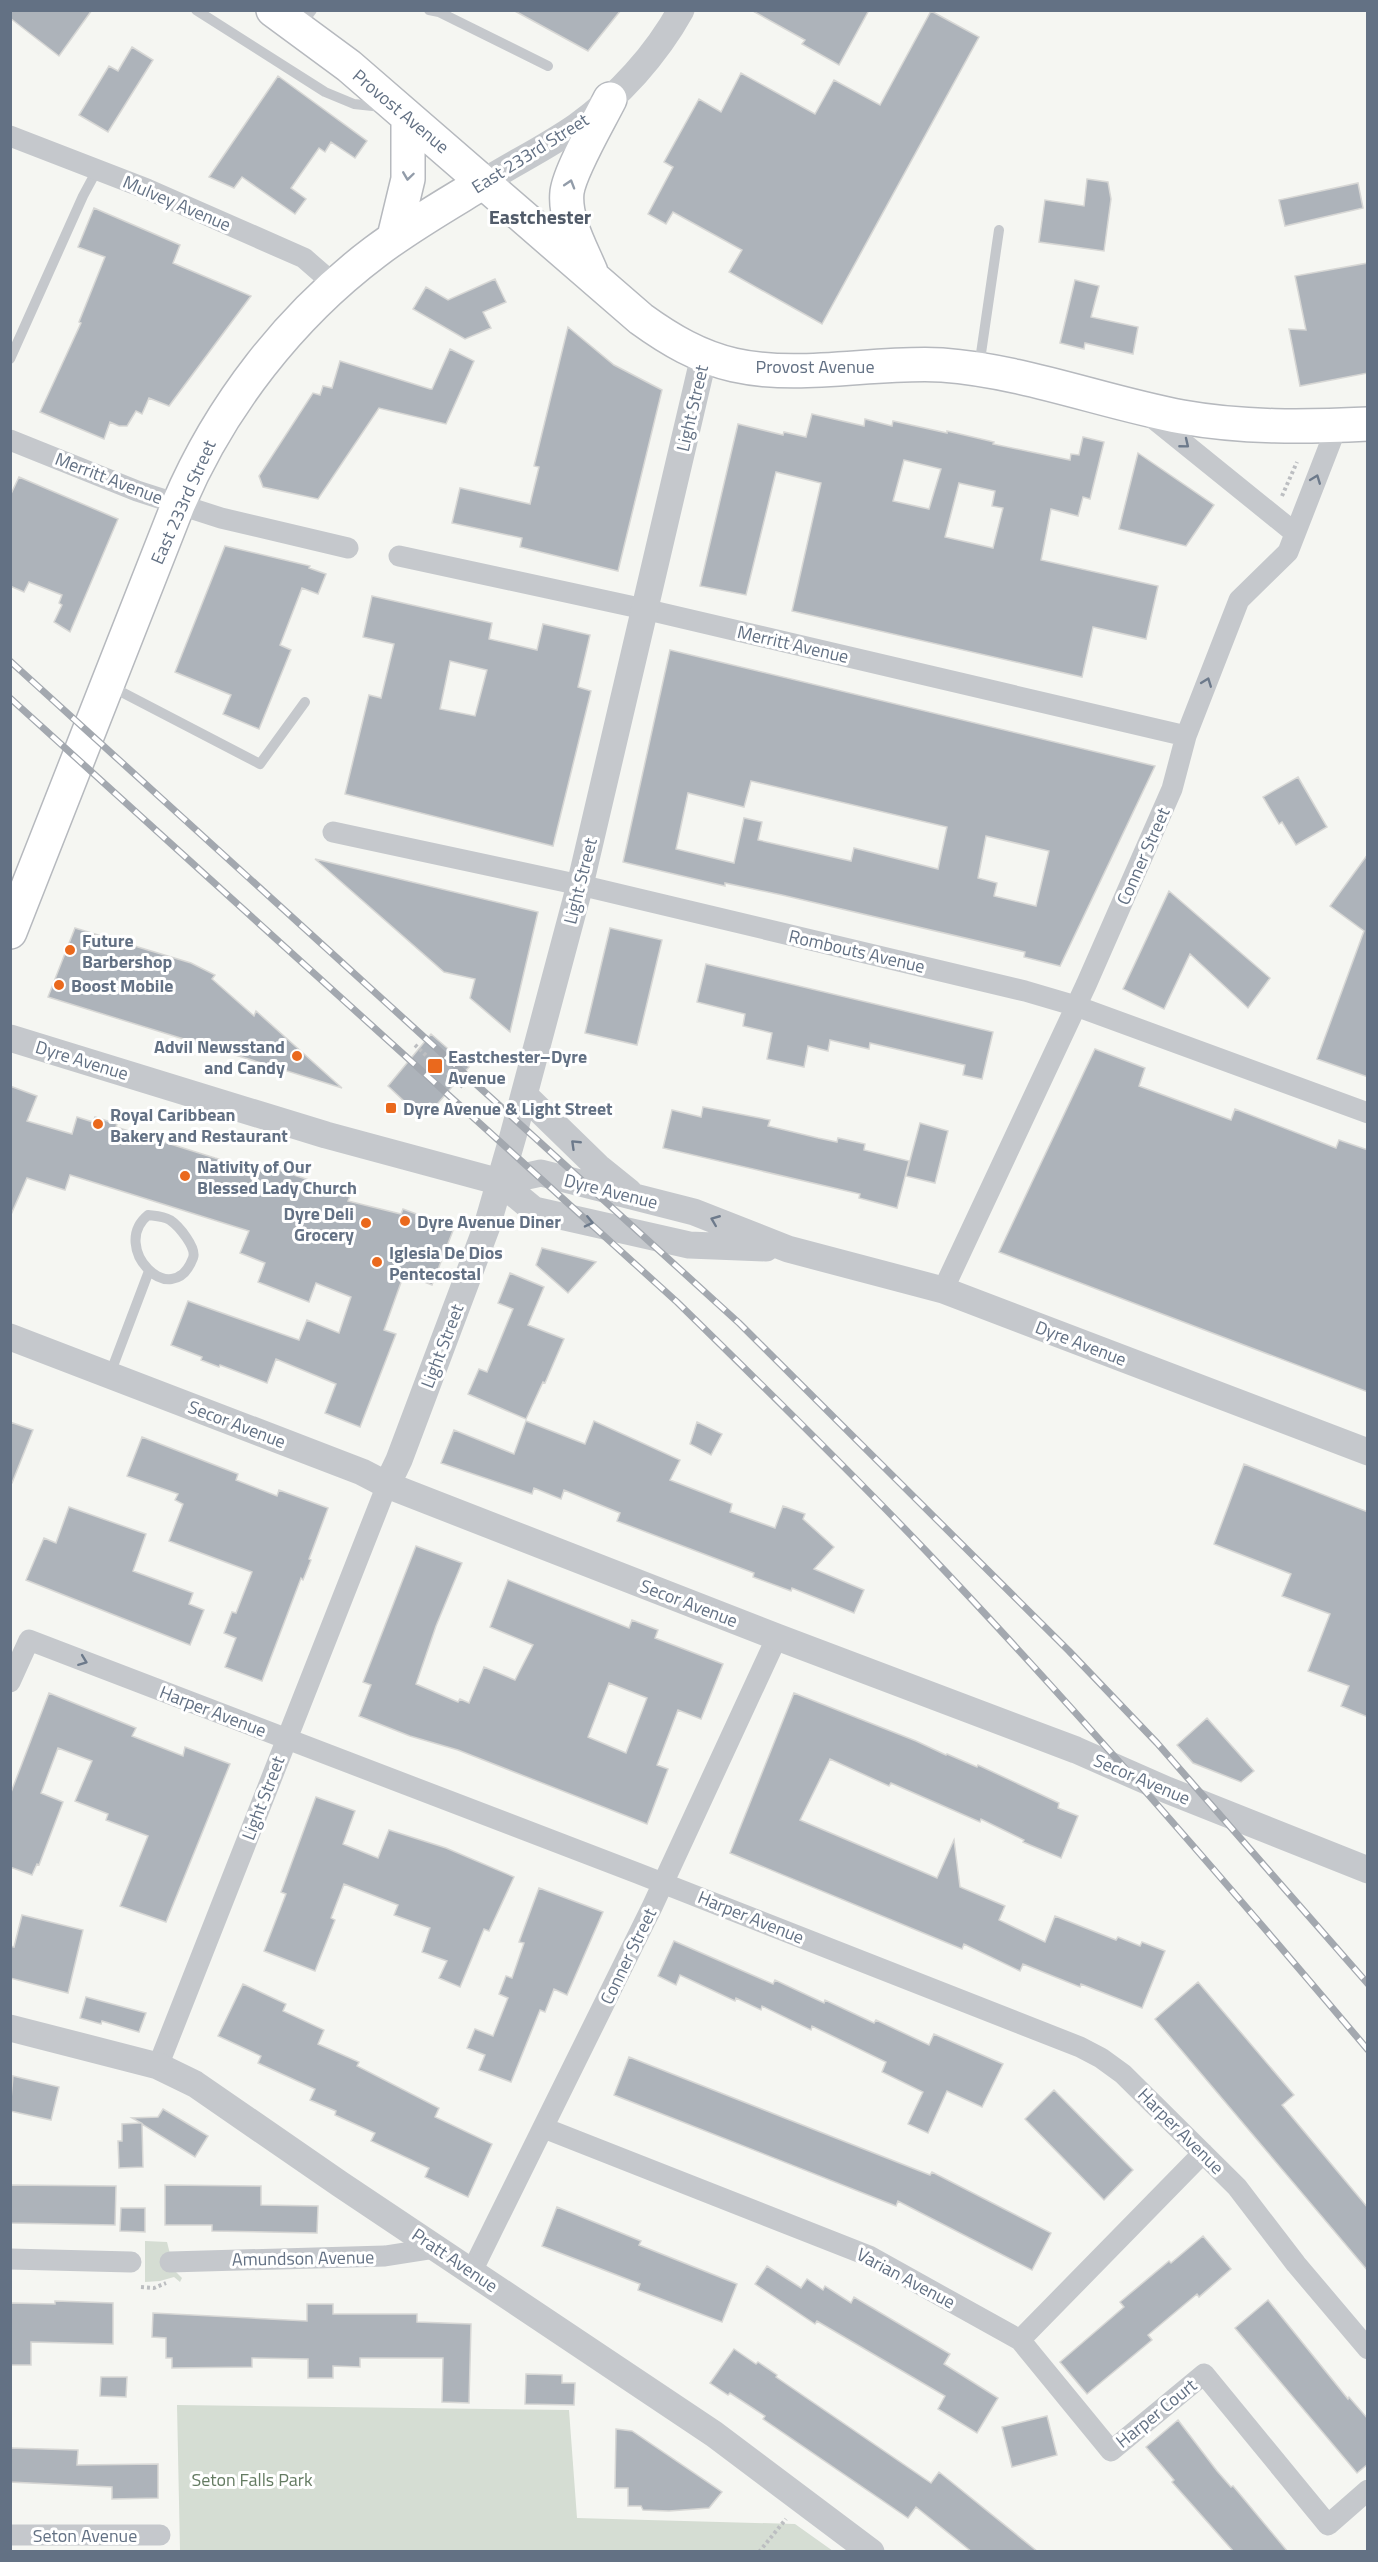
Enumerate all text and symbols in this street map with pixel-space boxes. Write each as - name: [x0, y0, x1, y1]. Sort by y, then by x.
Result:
- street label: Provost Avenue: [347, 62, 455, 160]
- street label: East 233rd Street: [466, 106, 594, 200]
- street label: Mulvey Avenue: [119, 168, 235, 238]
- one-way arrow: [402, 171, 414, 181]
- one-way arrow: [563, 179, 575, 190]
- district label: Eastchester: [489, 201, 592, 232]
- street label: Provost Avenue: [755, 353, 875, 380]
- street label: Light Street: [669, 361, 715, 454]
- street label: East 233rd Street: [143, 435, 223, 569]
- one-way arrow: [1178, 436, 1189, 447]
- street label: Merritt Avenue: [51, 445, 167, 511]
- one-way arrow: [1309, 475, 1321, 486]
- street label: Merritt Avenue: [735, 618, 851, 670]
- one-way arrow: [1200, 677, 1212, 688]
- street label: Conner Street: [1109, 802, 1177, 909]
- street label: Light Street: [556, 834, 604, 927]
- street label: Rombouts Avenue: [786, 922, 928, 980]
- place label: Future Barbershop: [82, 927, 173, 975]
- marker: Future Barbershop: [63, 943, 77, 957]
- place label: Boost Mobile: [71, 972, 174, 999]
- marker: Boost Mobile: [52, 978, 66, 992]
- street label: Dyre Avenue: [32, 1033, 132, 1087]
- place label: Advil Newsstand and Candy: [154, 1033, 285, 1081]
- place label: Eastchester–Dyre Avenue: [448, 1043, 587, 1091]
- marker: Advil Newsstand and Candy: [290, 1049, 304, 1063]
- marker: Eastchester–Dyre Avenue: [426, 1057, 444, 1075]
- place label: Dyre Avenue & Light Street: [403, 1095, 613, 1122]
- place label: Royal Caribbean Bakery and Restaurant: [110, 1101, 288, 1149]
- marker: Dyre Avenue & Light Street: [384, 1101, 398, 1115]
- marker: Royal Caribbean Bakery and Restaurant: [91, 1117, 105, 1131]
- one-way arrow: [571, 1140, 581, 1151]
- place label: Nativity of Our Blessed Lady Church: [197, 1153, 357, 1201]
- street label: Dyre Avenue: [561, 1166, 661, 1216]
- marker: Nativity of Our Blessed Lady Church: [178, 1169, 192, 1183]
- place label: Dyre Deli Grocery: [284, 1200, 354, 1248]
- place label: Dyre Avenue Diner: [417, 1208, 561, 1235]
- marker: Dyre Avenue Diner: [398, 1214, 412, 1228]
- one-way arrow: [584, 1215, 594, 1228]
- one-way arrow: [710, 1215, 721, 1227]
- marker: Dyre Deli Grocery: [359, 1216, 373, 1230]
- place label: Iglesia De Dios Pentecostal: [389, 1239, 503, 1287]
- marker: Iglesia De Dios Pentecostal: [370, 1255, 384, 1269]
- street label: Light Street: [414, 1299, 471, 1392]
- street label: Dyre Avenue: [1031, 1313, 1131, 1373]
- street label: Secor Avenue: [184, 1393, 290, 1455]
- street label: Secor Avenue: [636, 1572, 742, 1634]
- one-way arrow: [77, 1654, 88, 1666]
- street label: Harper Avenue: [156, 1678, 270, 1744]
- street label: Secor Avenue: [1090, 1747, 1194, 1811]
- street label: Light Street: [235, 1751, 292, 1844]
- street label: Harper Avenue: [694, 1883, 808, 1951]
- street label: Conner Street: [593, 1903, 663, 2009]
- street label: Harper Avenue: [1132, 2082, 1230, 2180]
- street label: Pratt Avenue: [406, 2221, 504, 2299]
- street label: Varian Avenue: [852, 2241, 960, 2315]
- street label: Amundson Avenue: [232, 2243, 374, 2273]
- street label: Harper Court: [1110, 2371, 1203, 2454]
- park label: Seton Falls Park: [191, 2466, 313, 2493]
- street label: Seton Avenue: [33, 2522, 137, 2549]

